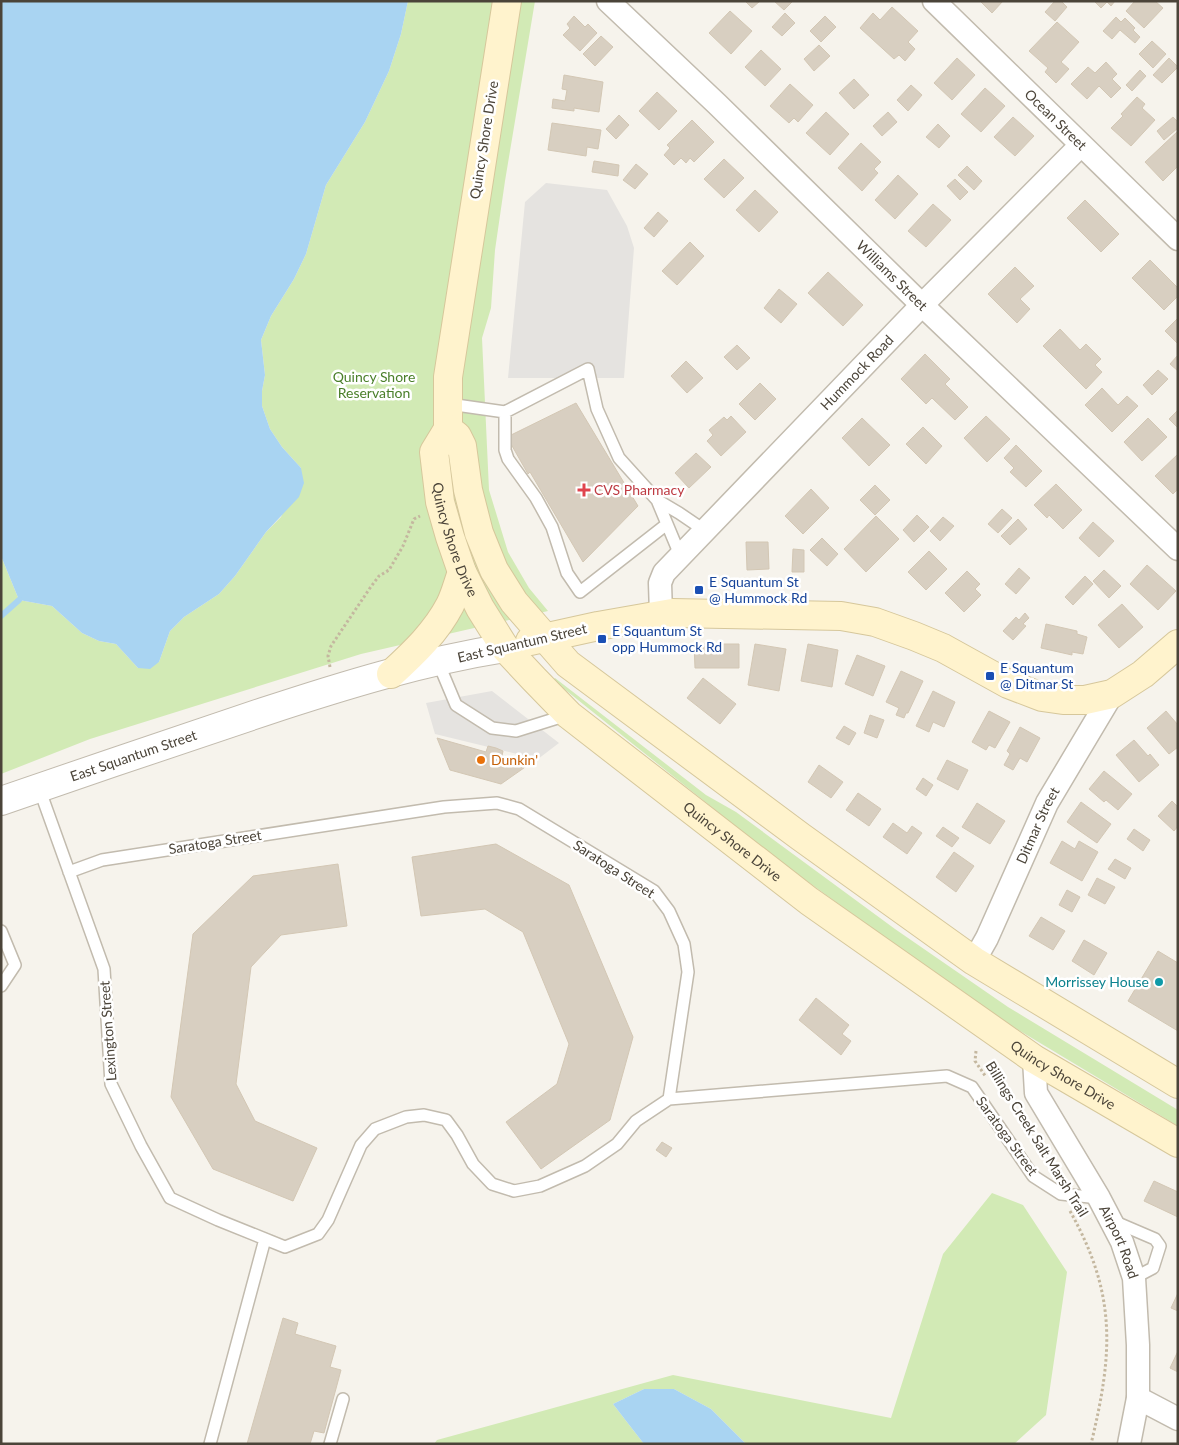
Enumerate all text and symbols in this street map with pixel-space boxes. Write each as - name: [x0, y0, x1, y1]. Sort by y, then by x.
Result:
- street label: Quincy Shore Drive: [466, 80, 501, 200]
- street label: Ocean Street: [1021, 85, 1091, 153]
- street label: Williams Street: [853, 237, 931, 314]
- street label: Hummock Road: [817, 331, 897, 413]
- park label: Quincy Shore Reservation: [333, 368, 415, 401]
- street label: Quincy Shore Drive: [430, 481, 482, 599]
- place label: CVS Pharmacy: [594, 481, 685, 498]
- marker: CVS Pharmacy: [578, 484, 590, 496]
- place label: E Squantum St @ Hummock Rd: [709, 573, 807, 606]
- marker: E Squantum St @ Hummock Rd: [693, 584, 705, 596]
- street label: East Squantum Street: [456, 619, 588, 666]
- place label: E Squantum St opp Hummock Rd: [612, 622, 722, 655]
- marker: E Squantum St opp Hummock Rd: [596, 633, 608, 645]
- place label: E Squantum @ Ditmar St: [1000, 659, 1074, 692]
- marker: E Squantum @ Ditmar St: [984, 670, 996, 682]
- street label: East Squantum Street: [68, 726, 199, 785]
- place label: Dunkin': [491, 751, 538, 768]
- marker: Dunkin': [475, 754, 487, 766]
- street label: Ditmar Street: [1012, 784, 1063, 866]
- street label: Quincy Shore Drive: [680, 798, 785, 885]
- street label: Saratoga Street: [167, 826, 263, 857]
- street label: Saratoga Street: [570, 836, 658, 901]
- place label: Morrissey House: [1045, 973, 1149, 990]
- marker: Morrissey House: [1153, 976, 1165, 988]
- street label: Lexington Street: [96, 980, 119, 1082]
- street label: Quincy Shore Drive: [1007, 1036, 1119, 1113]
- street label: Billings Creek Salt Marsh Trail: [982, 1058, 1092, 1220]
- street label: Saratoga Street: [973, 1093, 1042, 1179]
- street label: Airport Road: [1096, 1202, 1143, 1281]

